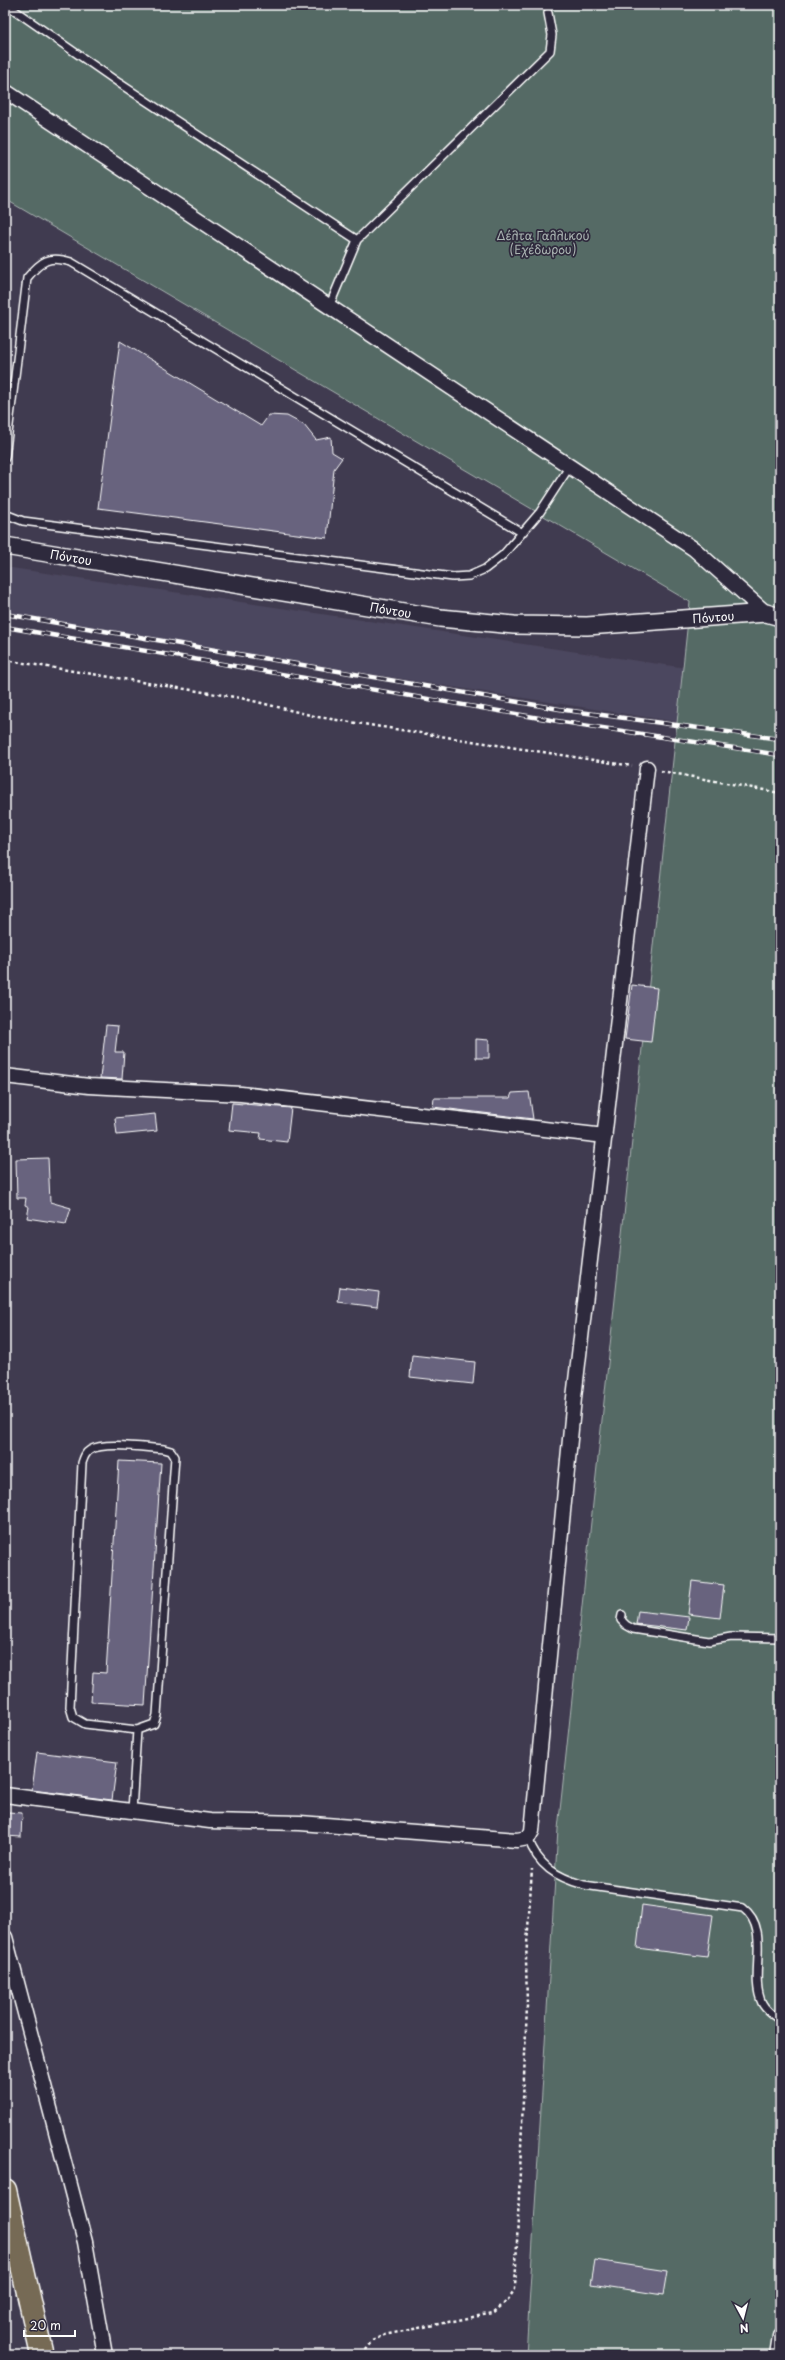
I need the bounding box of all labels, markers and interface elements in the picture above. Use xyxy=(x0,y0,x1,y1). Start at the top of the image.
park label: Δέλτα Γαλλικού (Εχέδωρου) xyxy=(496,226,590,258)
street label: Πόντου xyxy=(49,545,93,569)
street label: Πόντου xyxy=(369,598,413,622)
street label: Πόντου xyxy=(692,606,735,627)
north arrow xyxy=(723,2298,763,2338)
scale bar xyxy=(24,2312,75,2338)
text: 20 m xyxy=(30,2316,61,2334)
text: N xyxy=(739,2319,750,2337)

